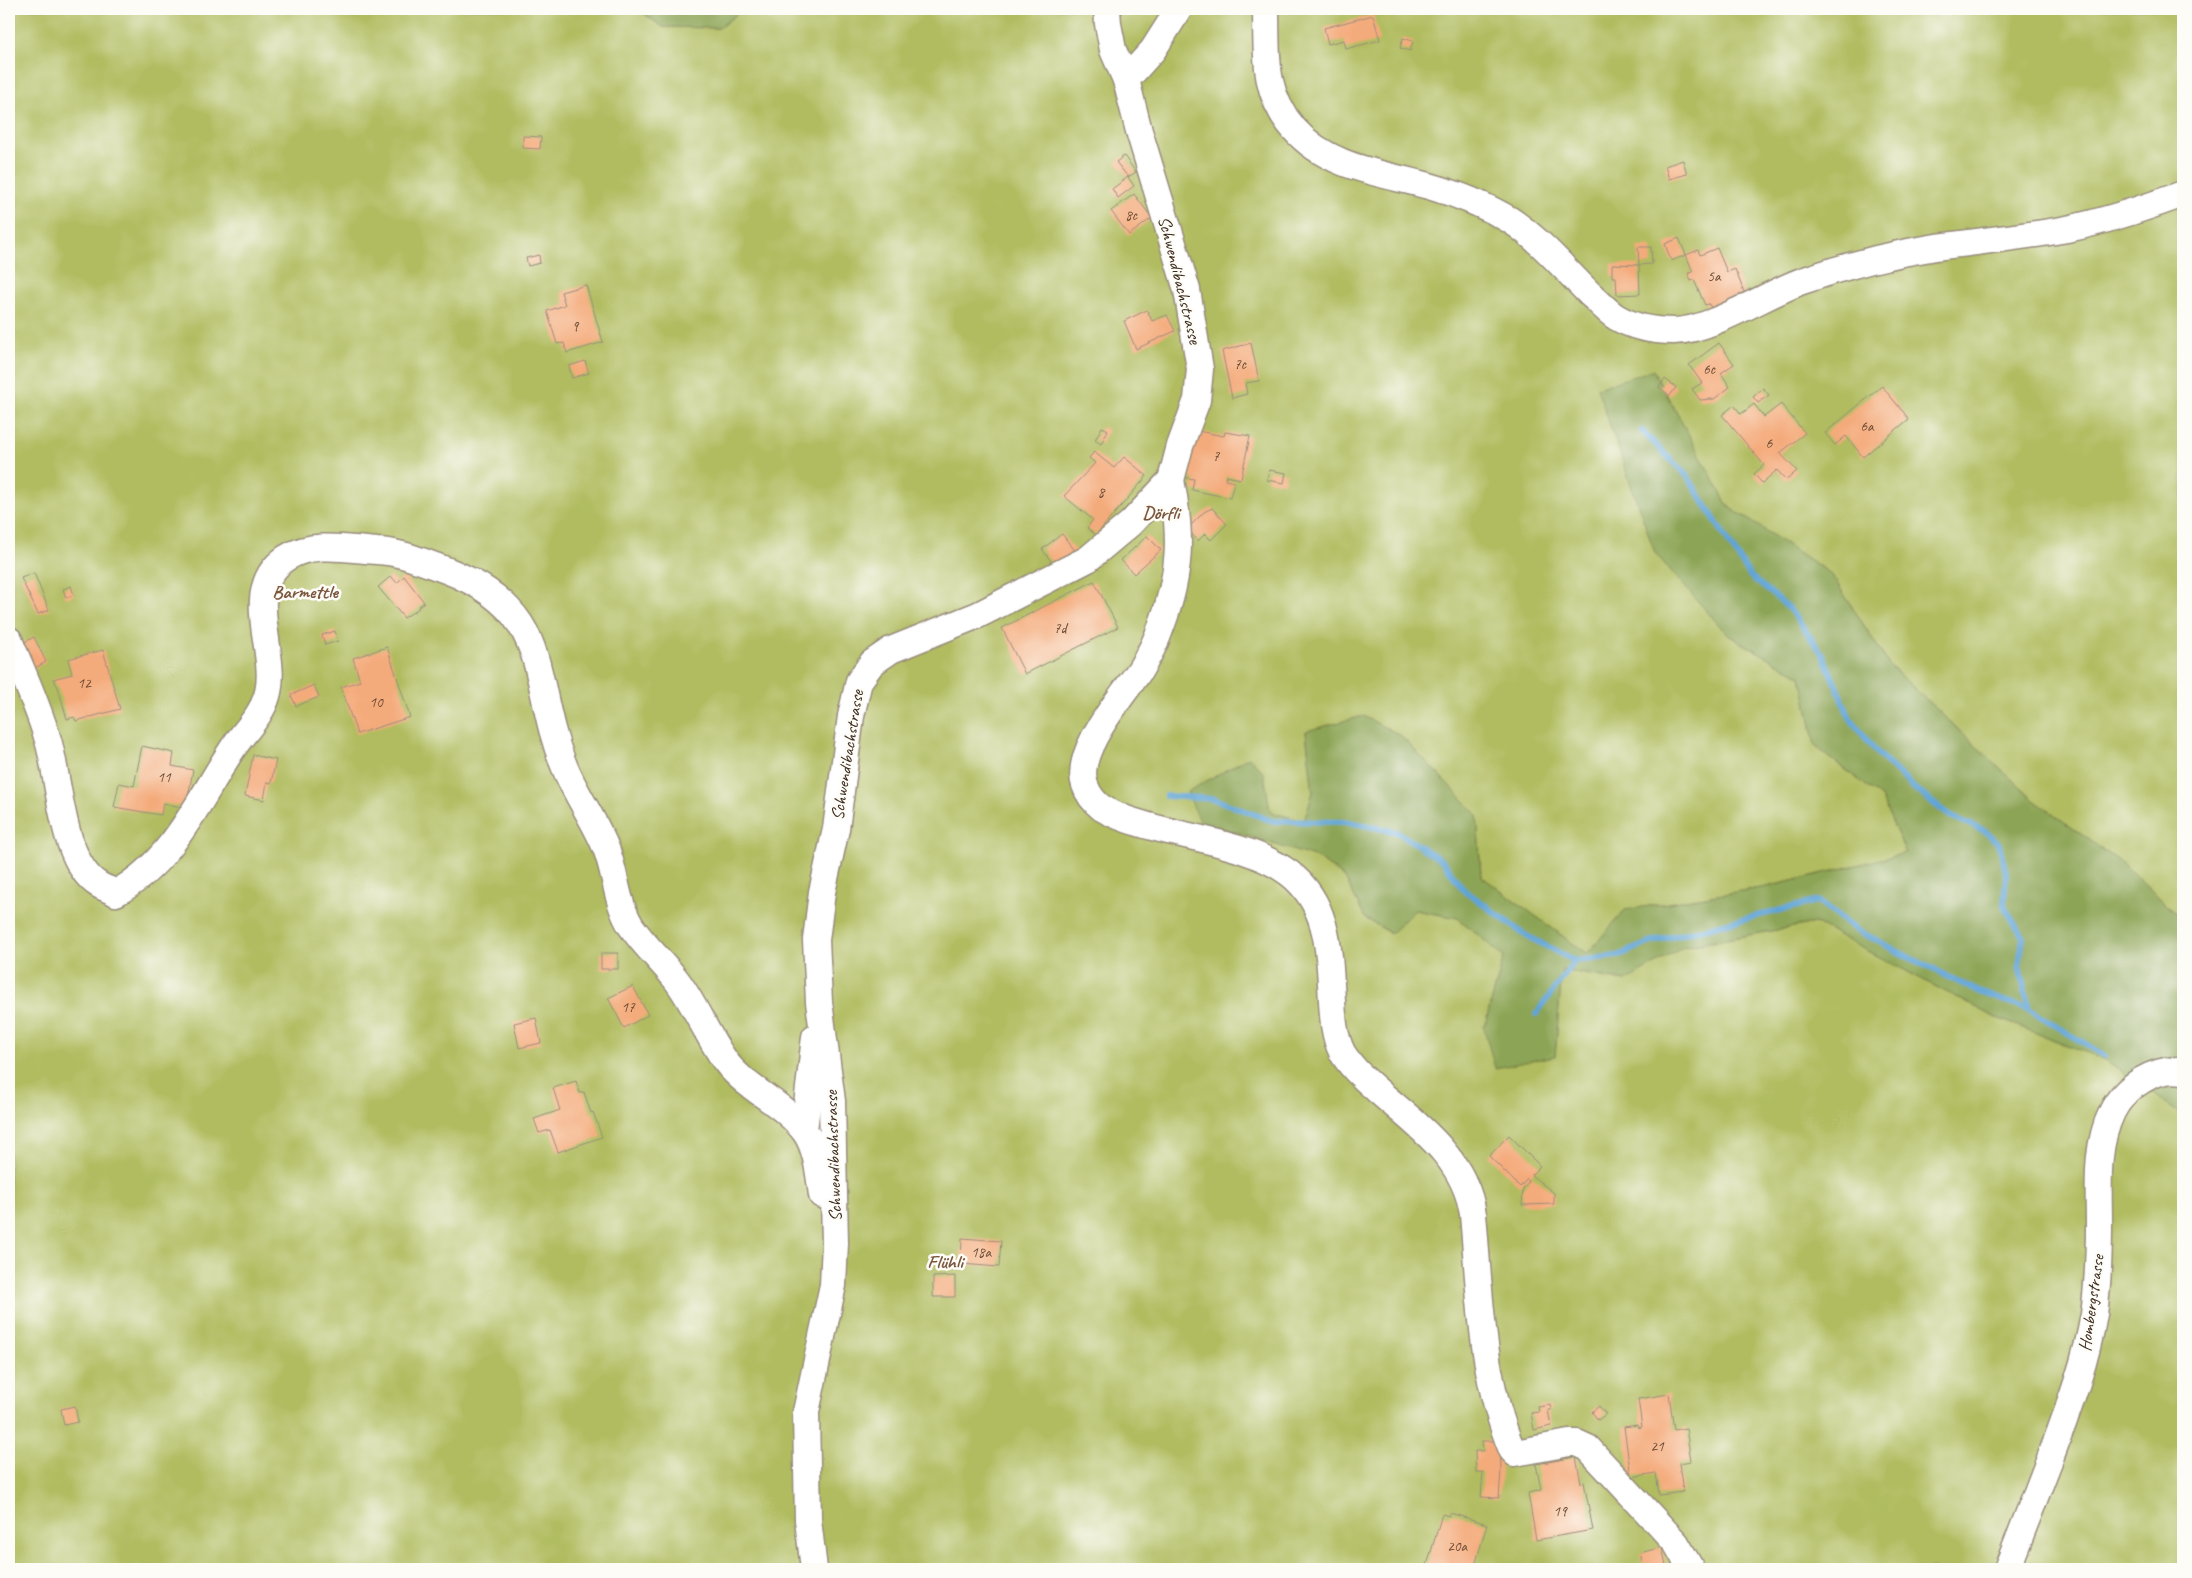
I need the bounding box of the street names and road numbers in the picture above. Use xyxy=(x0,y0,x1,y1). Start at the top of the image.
street label: Schwendibachstrasse xyxy=(1153,214,1207,347)
street label: Schwendibachstrasse xyxy=(826,687,868,821)
street label: Schwendibachstrasse xyxy=(820,1089,846,1222)
street label: Hombergstrasse xyxy=(2073,1252,2109,1353)

